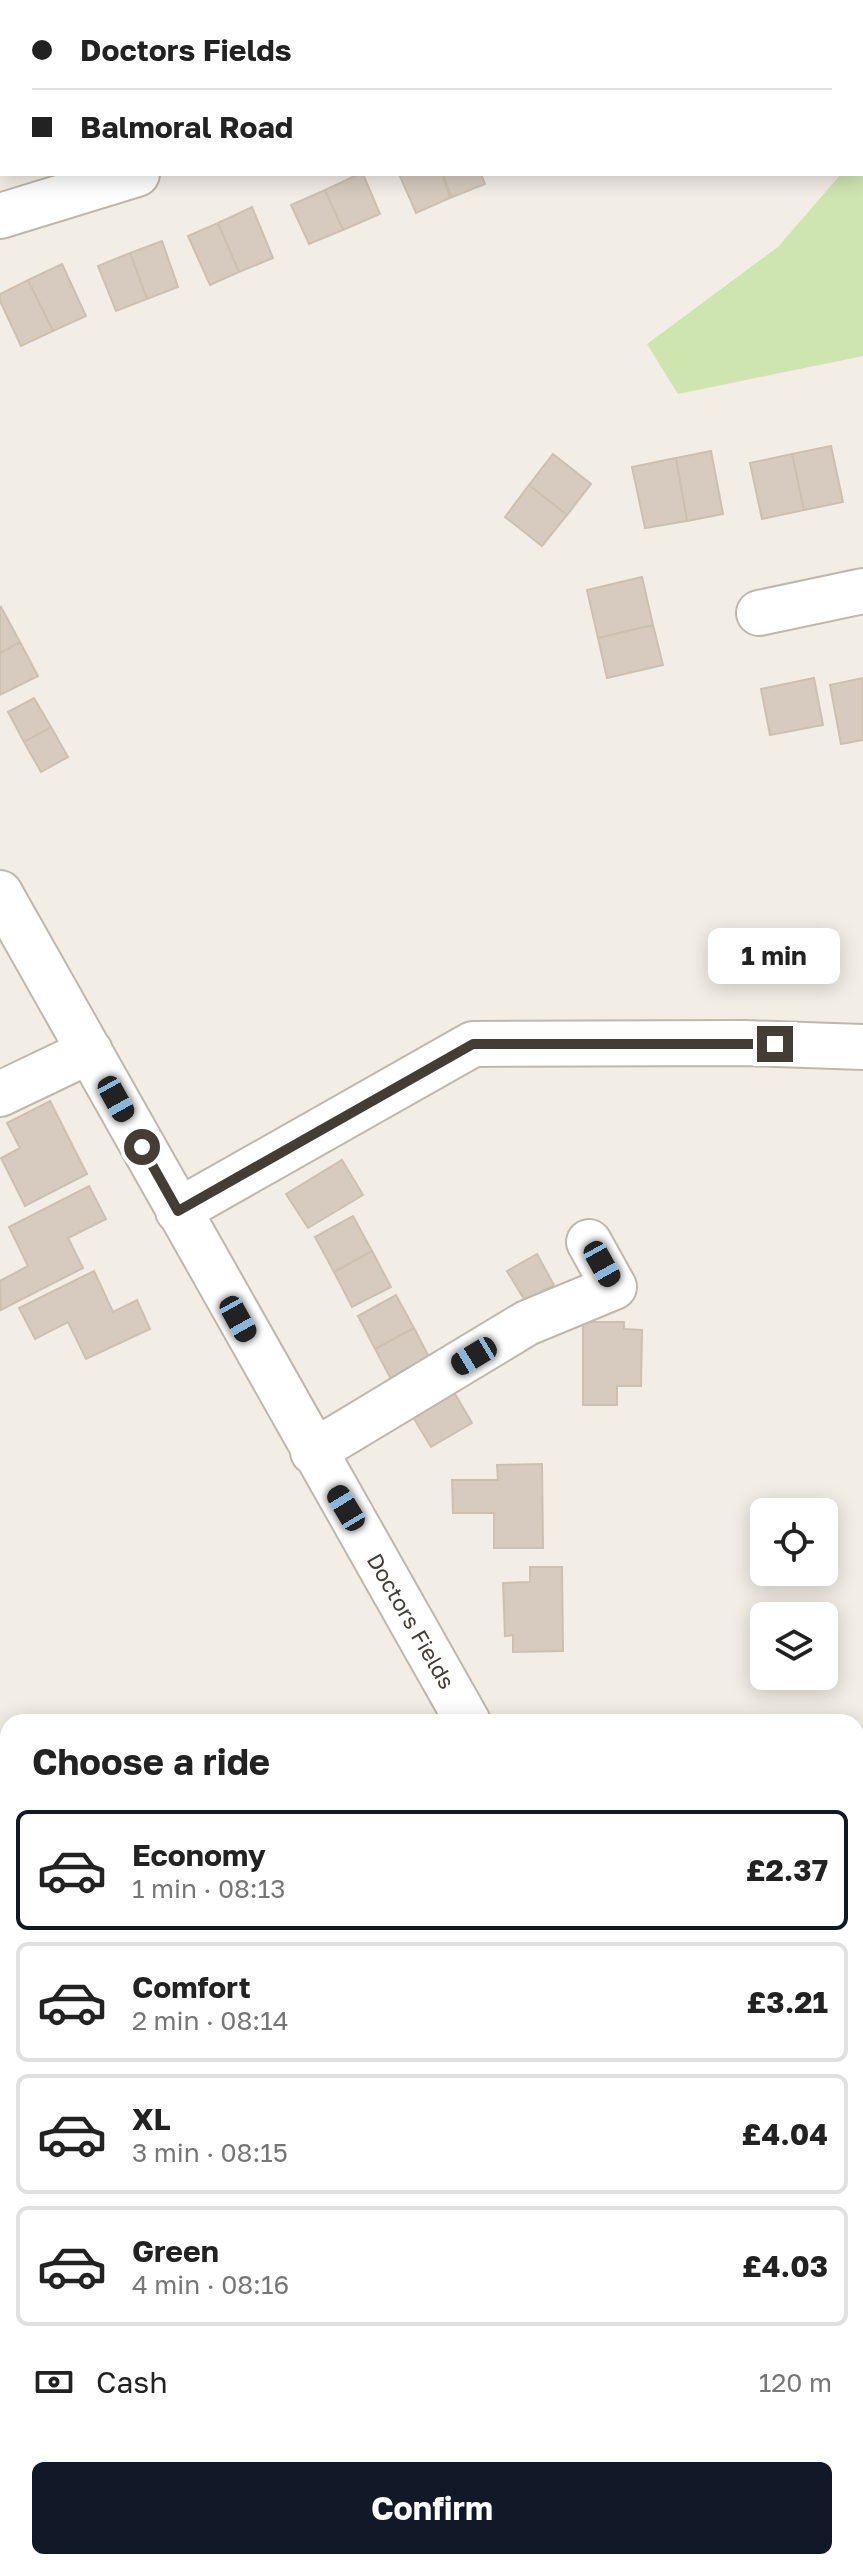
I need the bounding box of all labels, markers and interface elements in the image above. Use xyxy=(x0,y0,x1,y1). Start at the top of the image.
text: Doctors Fields xyxy=(80,32,292,68)
text: Balmoral Road xyxy=(80,109,293,145)
callout: 1 min xyxy=(709,928,841,984)
text: 1 min xyxy=(741,940,807,971)
route end xyxy=(757,1026,793,1062)
car xyxy=(94,1072,138,1126)
route start xyxy=(124,1129,160,1165)
car xyxy=(580,1237,624,1291)
car xyxy=(216,1292,260,1346)
car xyxy=(447,1333,501,1379)
car xyxy=(323,1481,369,1535)
map controls xyxy=(750,1498,838,1690)
button: locate xyxy=(750,1498,838,1586)
street label: Doctors Fields xyxy=(362,1548,461,1693)
button: layers xyxy=(750,1602,838,1690)
text: Choose a ride xyxy=(32,1740,270,1783)
icon: car xyxy=(36,1834,108,1906)
text: Economy xyxy=(132,1837,266,1873)
text: £2.37 xyxy=(746,1852,828,1888)
text: 1 min · 08:13 xyxy=(132,1873,285,1904)
icon: car xyxy=(36,1966,108,2038)
text: Comfort xyxy=(132,1969,251,2005)
text: £3.21 xyxy=(747,1984,828,2020)
text: 2 min · 08:14 xyxy=(132,2005,289,2036)
icon: car xyxy=(36,2098,108,2170)
text: XL xyxy=(132,2101,171,2137)
text: £4.04 xyxy=(742,2116,828,2152)
text: 3 min · 08:15 xyxy=(132,2137,288,2168)
icon: car xyxy=(36,2230,108,2302)
text: Green xyxy=(132,2233,219,2269)
text: £4.03 xyxy=(742,2248,828,2284)
text: 4 min · 08:16 xyxy=(132,2269,289,2300)
icon: cash xyxy=(32,2360,76,2404)
text: Cash xyxy=(96,2364,168,2400)
text: 120 m xyxy=(759,2367,832,2398)
button: Confirm xyxy=(32,2462,832,2554)

